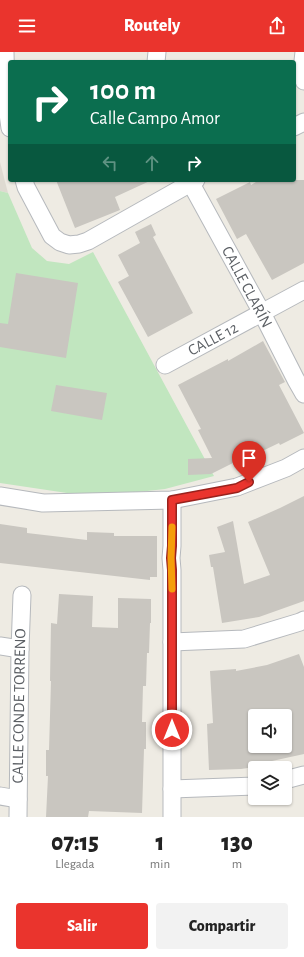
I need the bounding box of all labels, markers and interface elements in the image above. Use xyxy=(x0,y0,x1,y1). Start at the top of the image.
icon: menu xyxy=(16,15,38,37)
icon: share xyxy=(266,15,288,37)
text: Routely xyxy=(124,17,180,35)
icon: right xyxy=(24,76,76,128)
text: 100 m xyxy=(90,77,156,105)
text: Calle Campo Amor xyxy=(90,110,220,128)
icon: left xyxy=(99,152,121,174)
icon: ahead xyxy=(141,152,163,174)
icon: right xyxy=(183,152,205,174)
street label: CALLE CLARÍN xyxy=(219,243,277,330)
street label: CALLE 12 xyxy=(185,319,241,359)
pin xyxy=(232,441,266,482)
icon: arrive xyxy=(238,447,260,469)
street label: CALLE CONDE TORRENO xyxy=(10,628,28,784)
position arrow xyxy=(151,709,193,751)
map controls xyxy=(248,709,292,805)
button: sound xyxy=(248,709,292,753)
button: layers xyxy=(248,761,292,805)
text: 07:15 xyxy=(51,831,99,855)
text: 1 xyxy=(156,831,164,855)
text: 130 xyxy=(221,831,253,855)
text: Llegada xyxy=(55,858,95,871)
text: min xyxy=(150,858,170,871)
text: m xyxy=(232,858,242,871)
button: Salir xyxy=(16,903,148,949)
button: Compartir xyxy=(156,903,288,949)

